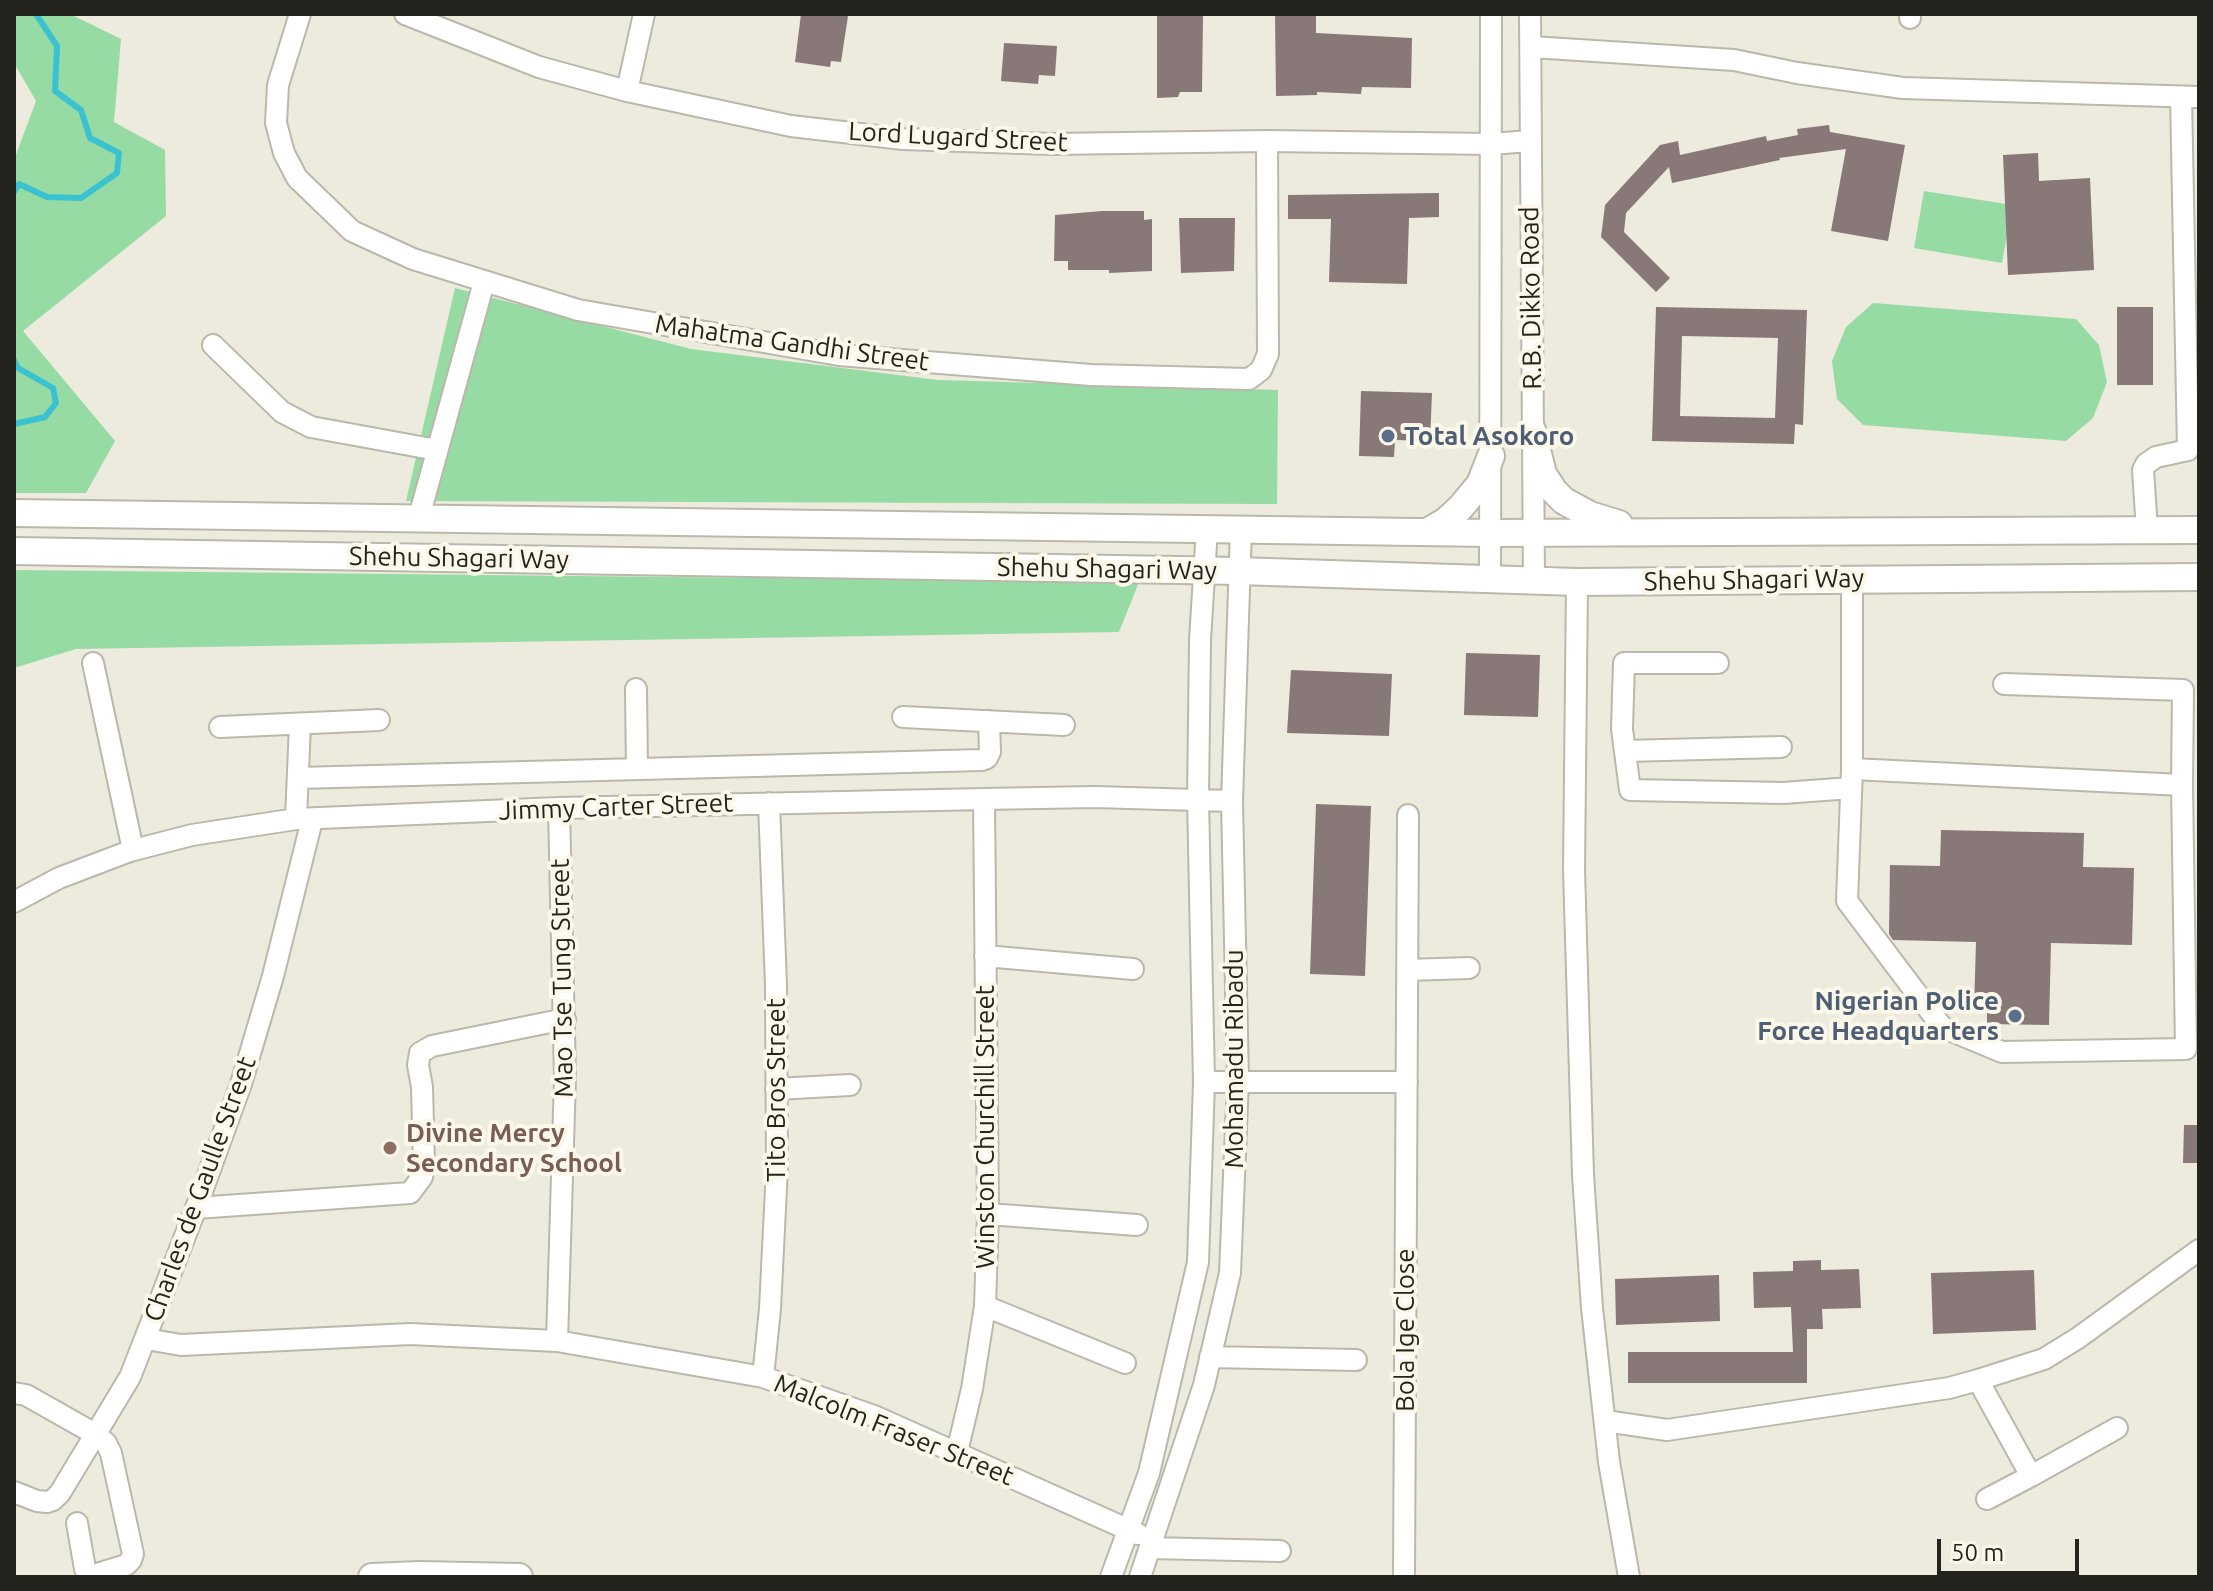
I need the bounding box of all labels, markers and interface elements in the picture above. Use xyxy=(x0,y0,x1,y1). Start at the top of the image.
street label: Lord Lugard Street xyxy=(848,116,1068,158)
street label: R.B. Dikko Road xyxy=(1514,206,1548,390)
street label: Mahatma Gandhi Street xyxy=(653,308,931,378)
place label: Total Asokoro xyxy=(1404,420,1574,452)
marker: Total Asokoro xyxy=(1379,427,1397,445)
street label: Shehu Shagari Way xyxy=(349,540,569,576)
street label: Shehu Shagari Way xyxy=(997,551,1217,587)
street label: Shehu Shagari Way xyxy=(1644,562,1864,598)
street label: Jimmy Carter Street xyxy=(498,787,734,827)
street label: Mao Tse Tung Street xyxy=(544,858,580,1098)
street label: Mohamadu Ribadu xyxy=(1218,950,1250,1168)
street label: Winston Churchill Street xyxy=(969,985,1001,1269)
place label: Nigerian Police Force Headquarters xyxy=(1757,985,1999,1046)
street label: Tito Bros Street xyxy=(760,998,792,1182)
marker: Nigerian Police Force Headquarters xyxy=(2006,1007,2024,1025)
street label: Charles de Gaulle Street xyxy=(137,1052,263,1326)
place label: Divine Mercy Secondary School xyxy=(406,1117,622,1178)
marker: Divine Mercy Secondary School xyxy=(381,1139,399,1157)
street label: Bola Ige Close xyxy=(1389,1248,1421,1412)
street label: Malcolm Fraser Street xyxy=(770,1368,1018,1492)
scale bar xyxy=(1941,1523,2083,1573)
text: 50 m xyxy=(1951,1539,2004,1566)

